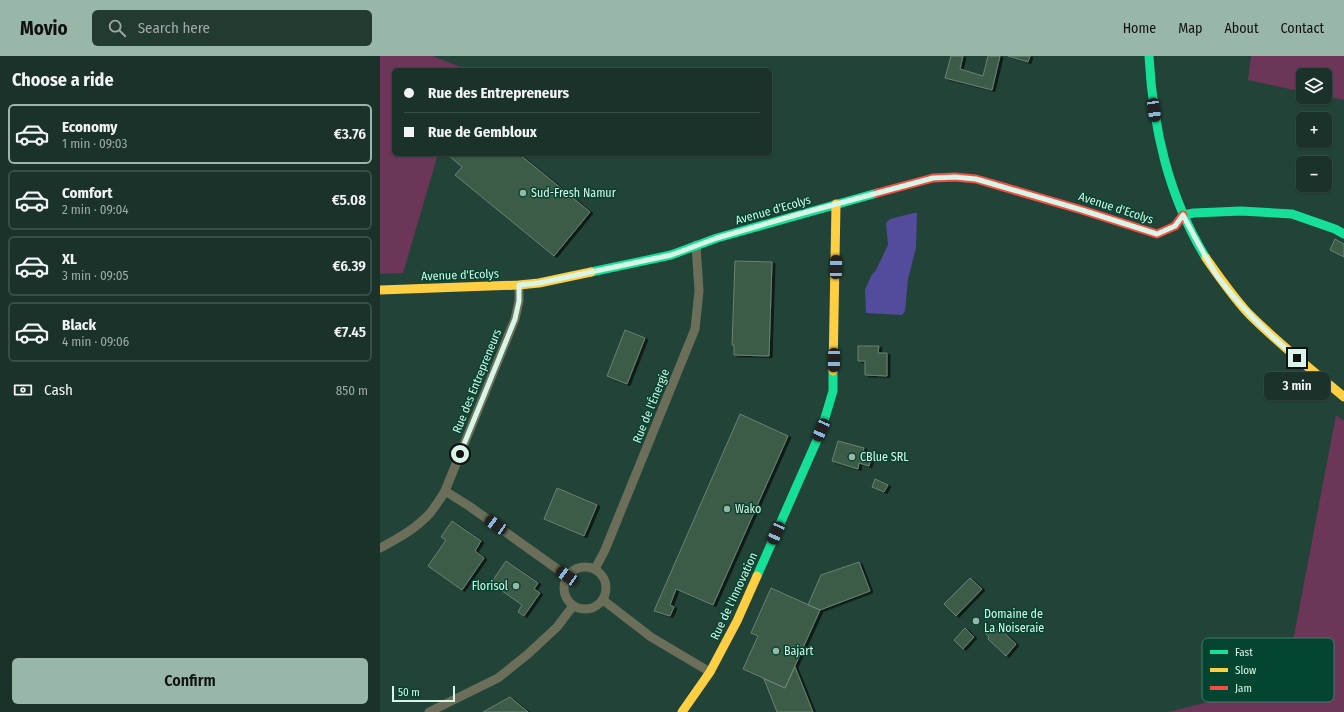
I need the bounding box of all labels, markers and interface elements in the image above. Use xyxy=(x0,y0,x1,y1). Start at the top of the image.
search box xyxy=(92,10,372,46)
text: Movio xyxy=(20,17,68,40)
icon: search xyxy=(106,17,128,39)
text: Search here xyxy=(138,19,210,37)
text: Home xyxy=(1123,20,1156,37)
text: Map xyxy=(1178,20,1202,37)
text: About xyxy=(1224,20,1259,37)
text: Contact xyxy=(1281,20,1324,37)
map controls xyxy=(1296,68,1332,192)
button: layers xyxy=(1296,68,1332,104)
text: Choose a ride xyxy=(12,69,114,91)
text: Rue des Entrepreneurs xyxy=(428,84,569,102)
car xyxy=(1146,97,1162,123)
button: + xyxy=(1296,112,1332,148)
icon: car xyxy=(14,116,50,152)
text: Economy xyxy=(62,118,117,136)
text: Rue de Gembloux xyxy=(428,123,537,141)
text: €3.76 xyxy=(334,125,366,143)
text: 1 min · 09:03 xyxy=(62,136,127,151)
button: − xyxy=(1296,156,1332,192)
icon: car xyxy=(14,182,50,218)
text: Comfort xyxy=(62,184,113,202)
place label: Sud-Fresh Namur xyxy=(531,186,617,200)
marker: Sud-Fresh Namur xyxy=(518,188,528,198)
street label: Avenue d'Ecolys xyxy=(1077,189,1155,227)
text: €5.08 xyxy=(332,191,366,209)
street label: Avenue d'Ecolys xyxy=(734,193,812,227)
text: 2 min · 09:04 xyxy=(62,202,129,217)
icon: car xyxy=(14,248,50,284)
text: XL xyxy=(62,250,77,268)
car xyxy=(830,255,842,279)
text: €6.39 xyxy=(332,257,366,275)
street label: Avenue d'Ecolys xyxy=(421,267,499,283)
text: 3 min · 09:05 xyxy=(62,268,128,283)
icon: car xyxy=(14,314,50,350)
text: Black xyxy=(62,316,96,334)
text: €7.45 xyxy=(334,323,366,341)
street label: Rue des Entrepreneurs xyxy=(450,327,504,435)
text: 4 min · 09:06 xyxy=(62,334,129,349)
car xyxy=(828,348,840,372)
route end xyxy=(1288,349,1306,367)
street label: Rue de l'Énergie xyxy=(629,367,672,445)
callout: 3 min xyxy=(1264,372,1330,400)
text: 3 min xyxy=(1283,378,1312,393)
icon: cash xyxy=(12,379,34,401)
text: Cash xyxy=(44,381,73,399)
text: 850 m xyxy=(336,383,368,398)
car xyxy=(811,417,831,443)
route start xyxy=(451,445,469,463)
place label: CBlue SRL xyxy=(860,450,909,464)
marker: CBlue SRL xyxy=(847,452,857,462)
place label: Wako xyxy=(735,502,761,516)
marker: Wako xyxy=(722,504,732,514)
car xyxy=(483,513,509,537)
car xyxy=(766,520,786,546)
street label: Rue de l'Innovation xyxy=(708,550,760,642)
car xyxy=(554,564,580,588)
place label: Florisol xyxy=(472,579,508,593)
marker: Florisol xyxy=(511,581,521,591)
place label: Domaine de La Noiseraie xyxy=(984,607,1044,635)
marker: Domaine de La Noiseraie xyxy=(971,616,981,626)
legend xyxy=(1202,638,1334,702)
place label: Bajart xyxy=(784,644,813,658)
marker: Bajart xyxy=(771,646,781,656)
text: Fast xyxy=(1235,646,1253,659)
button: Confirm xyxy=(12,658,368,704)
text: Slow xyxy=(1235,664,1256,677)
text: Jam xyxy=(1235,682,1252,695)
scale bar xyxy=(392,684,455,703)
text: 50 m xyxy=(398,686,420,699)

